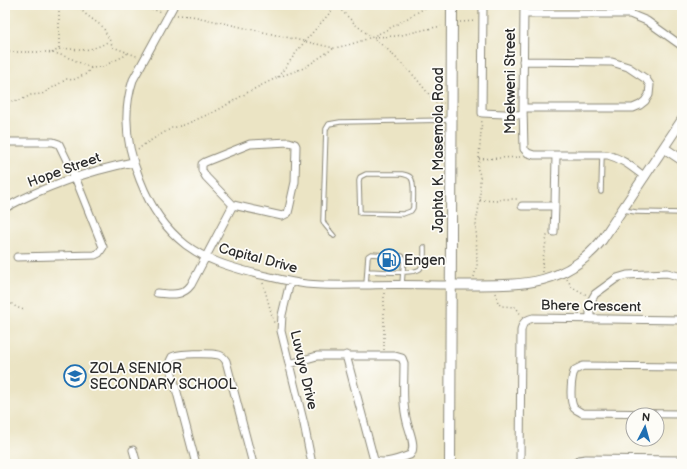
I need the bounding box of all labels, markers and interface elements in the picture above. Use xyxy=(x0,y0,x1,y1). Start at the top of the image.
street label: Mbekweni Street xyxy=(502,27,519,134)
street label: Japhta K. Masemola Road xyxy=(430,67,447,233)
street label: Hope Street xyxy=(25,149,104,191)
street label: Capital Drive xyxy=(217,239,299,277)
fuel station icon: Engen xyxy=(376,247,402,273)
place label: Engen xyxy=(404,252,446,269)
street label: Bhere Crescent xyxy=(541,297,642,315)
street label: Luvuyo Drive xyxy=(287,329,321,411)
place label: ZOLA SENIOR SECONDARY SCHOOL xyxy=(89,360,237,393)
school or university icon: ZOLA SENIOR SECONDARY SCHOOL xyxy=(62,363,88,389)
north arrow xyxy=(625,407,665,447)
text: N xyxy=(641,411,651,424)

